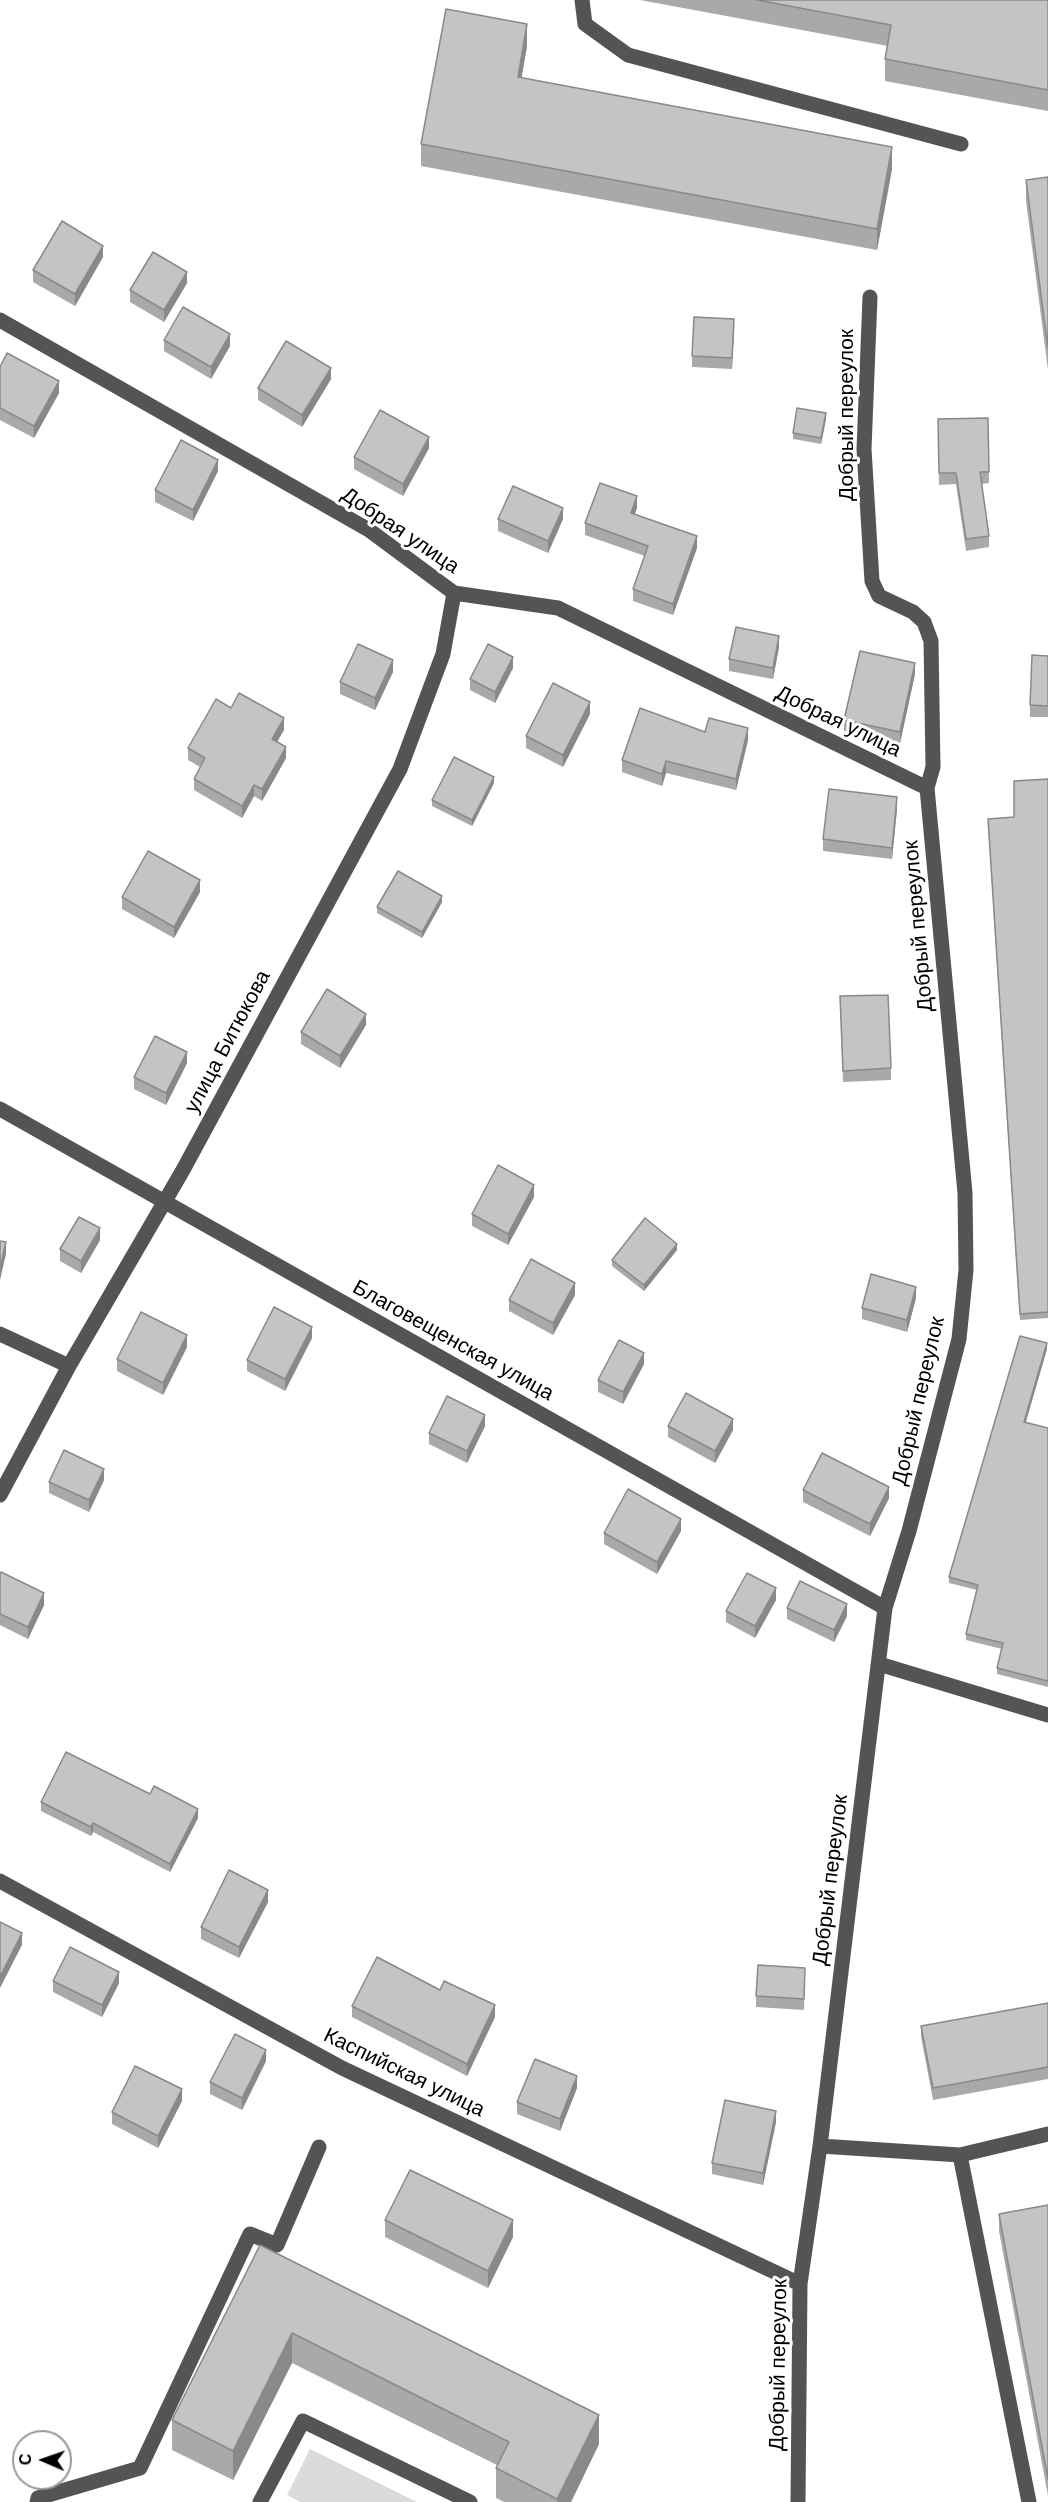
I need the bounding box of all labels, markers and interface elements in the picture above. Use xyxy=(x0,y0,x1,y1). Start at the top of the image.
street label: Добрый переулок xyxy=(834,329,860,501)
street label: Добрая улица xyxy=(336,482,464,580)
street label: Добрая улица xyxy=(771,681,905,763)
street label: Добрый переулок xyxy=(899,839,939,1013)
street label: улица Битюкова xyxy=(180,966,276,1118)
street label: Благовещенская улица xyxy=(348,1275,558,1407)
street label: Добрый переулок xyxy=(887,1314,951,1488)
street label: Добрый переулок xyxy=(808,1793,854,1967)
street label: Каспийская улица xyxy=(319,2023,489,2123)
street label: Добрый переулок xyxy=(765,2279,793,2451)
north arrow xyxy=(12,2430,72,2490)
text: С xyxy=(17,2453,34,2465)

